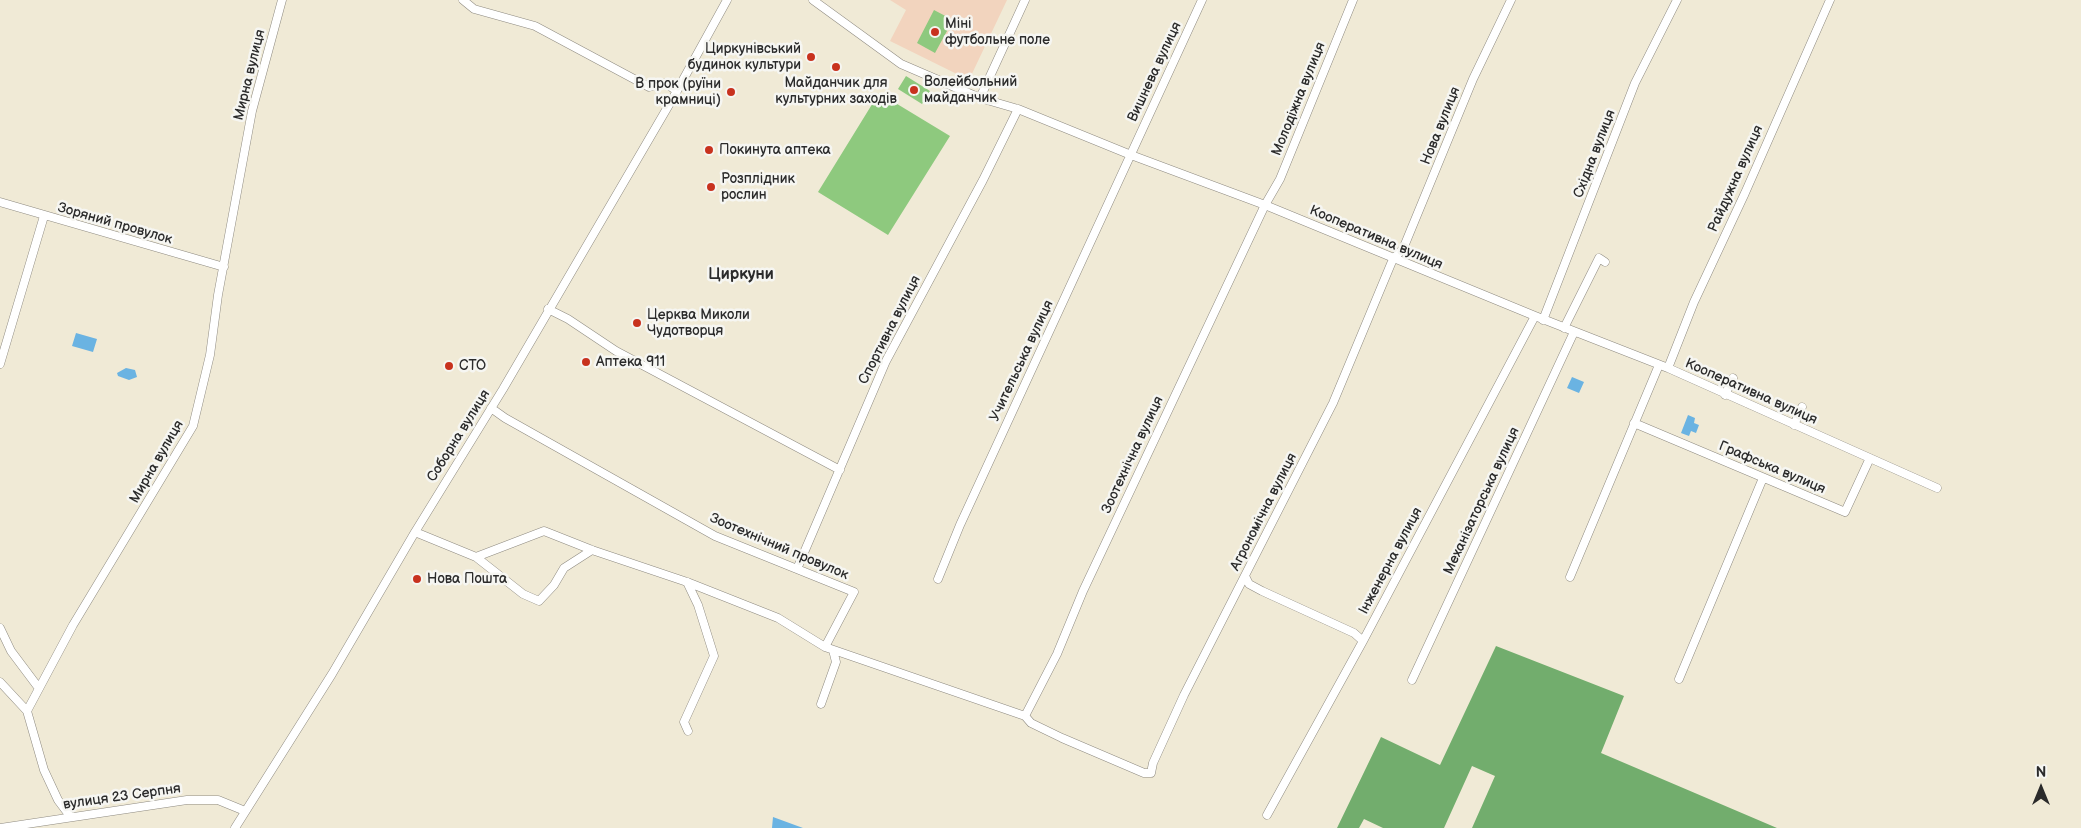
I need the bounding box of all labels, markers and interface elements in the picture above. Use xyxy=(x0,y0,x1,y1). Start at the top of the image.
place label: Міні футбольне поле xyxy=(945,16,1050,48)
street label: Вишнева вулиця xyxy=(1125,19,1185,125)
marker: Міні футбольне поле xyxy=(929,26,941,38)
street label: Мирна вулиця xyxy=(231,28,269,122)
street label: Молодіжна вулиця xyxy=(1269,40,1329,158)
place label: Циркунівський будинок культури xyxy=(688,41,801,74)
marker: Циркунівський будинок культури xyxy=(805,51,817,63)
marker: Майданчик для культурних заходів xyxy=(830,61,842,73)
place label: Волейбольний майданчик xyxy=(924,74,1017,106)
place label: Майданчик для культурних заходів xyxy=(775,75,897,108)
place label: В прок (руїни крамниці) xyxy=(635,76,721,108)
marker: Волейбольний майданчик xyxy=(908,84,920,96)
street label: Нова вулиця xyxy=(1418,85,1464,167)
marker: В прок (руїни крамниці) xyxy=(725,86,737,98)
street label: Східна вулиця xyxy=(1570,107,1620,201)
street label: Райдужна вулиця xyxy=(1705,123,1767,235)
place label: Покинута аптека xyxy=(719,142,831,158)
marker: Покинута аптека xyxy=(703,144,715,156)
place label: Розплідник рослин xyxy=(721,171,795,203)
marker: Розплідник рослин xyxy=(705,181,717,193)
street label: Зоряний провулок xyxy=(56,200,174,248)
street label: Кооперативна вулиця xyxy=(1307,202,1445,274)
district label: Циркуни xyxy=(708,265,774,285)
street label: Спортивна вулиця xyxy=(855,273,925,387)
street label: Учительська вулиця xyxy=(986,298,1058,424)
place label: Церква Миколи Чудотворця xyxy=(647,307,750,340)
marker: Церква Миколи Чудотворця xyxy=(631,317,643,329)
place label: Аптека 911 xyxy=(596,354,665,370)
street label: Кооперативна вулиця xyxy=(1682,355,1820,429)
marker: Аптека 911 xyxy=(580,356,592,368)
place label: СТО xyxy=(459,358,486,374)
marker: СТО xyxy=(443,360,455,372)
street label: Соборна вулиця xyxy=(424,387,494,485)
street label: Зоотехнічна вулиця xyxy=(1098,394,1168,516)
street label: Мирна вулиця xyxy=(126,418,188,506)
street label: Механізаторська вулиця xyxy=(1440,425,1524,577)
street label: Графська вулиця xyxy=(1716,438,1828,498)
street label: Агрономічна вулиця xyxy=(1227,450,1301,574)
street label: Інженерна вулиця xyxy=(1356,505,1426,617)
street label: Зоотехнічний провулок xyxy=(707,510,851,584)
place label: Нова Пошта xyxy=(427,571,507,587)
marker: Нова Пошта xyxy=(411,573,423,585)
north arrow xyxy=(2016,763,2066,813)
text: N xyxy=(2036,764,2046,781)
street label: вулиця 23 Серпня xyxy=(62,780,182,814)

